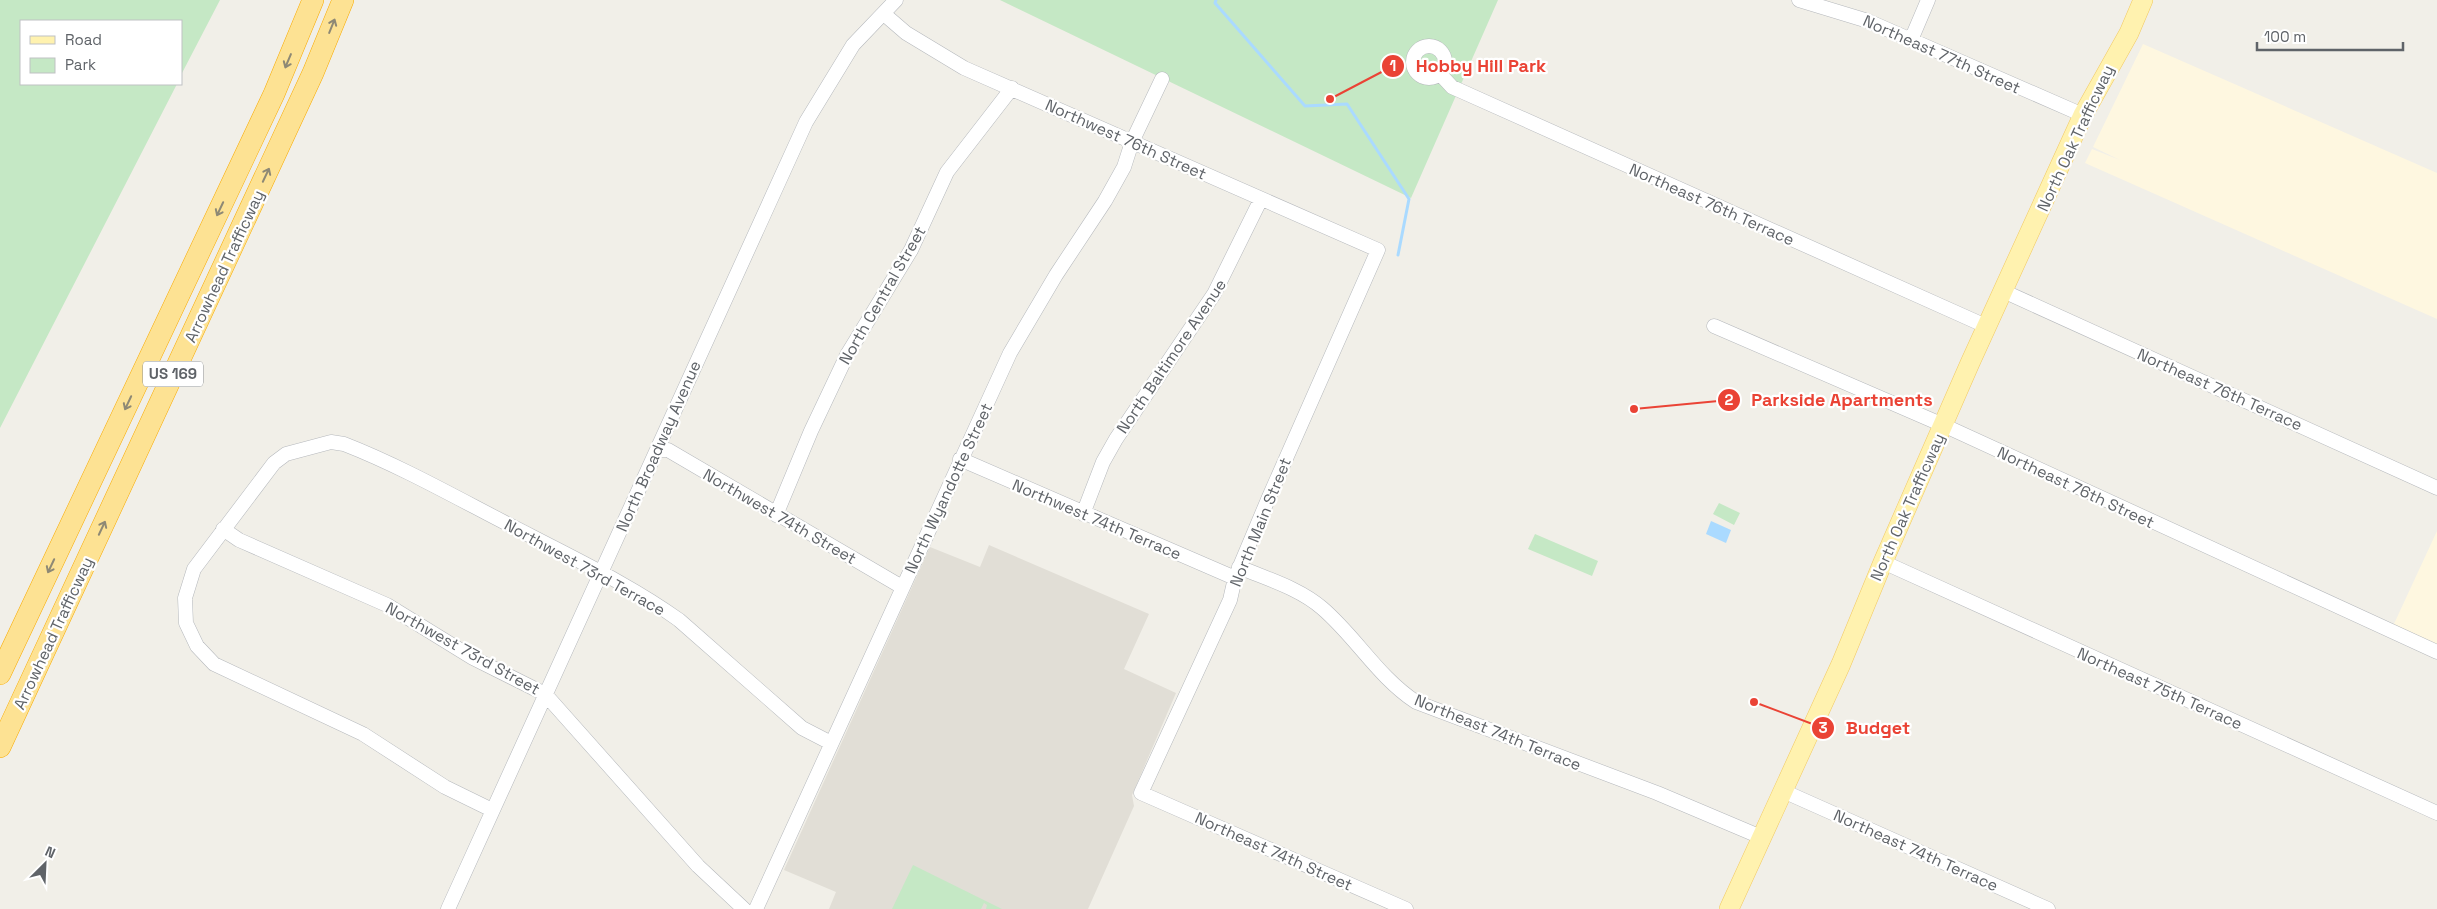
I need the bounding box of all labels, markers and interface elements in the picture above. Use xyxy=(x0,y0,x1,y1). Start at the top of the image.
street label: Northeast 77th Street xyxy=(1860,10,2024,99)
one-way arrow xyxy=(328,19,337,35)
legend xyxy=(20,20,182,85)
scale bar xyxy=(2257,20,2403,52)
text: 100 m xyxy=(2264,27,2306,46)
text: Road xyxy=(65,30,102,49)
callout: Hobby Hill Park xyxy=(1381,49,1556,82)
one-way arrow xyxy=(283,53,292,68)
text: Hobby Hill Park xyxy=(1416,54,1546,77)
text: Park xyxy=(65,55,96,74)
text: 1 xyxy=(1390,56,1396,75)
street label: North Oak Trafficway xyxy=(2032,62,2119,215)
street label: Northwest 76th Street xyxy=(1042,94,1210,185)
street label: Northeast 76th Terrace xyxy=(1626,159,1798,250)
one-way arrow xyxy=(262,168,271,183)
street label: Arrowhead Trafficway xyxy=(180,187,269,346)
one-way arrow xyxy=(215,201,224,216)
street label: North Central Street xyxy=(834,222,931,368)
street label: North Baltimore Avenue xyxy=(1112,275,1231,438)
street label: Northeast 76th Terrace xyxy=(2134,344,2306,435)
street label: North Broadway Avenue xyxy=(611,357,706,535)
road number: US 169 xyxy=(143,362,203,386)
callout: Parkside Apartments xyxy=(1716,383,1943,416)
text: Parkside Apartments xyxy=(1751,388,1933,411)
text: 2 xyxy=(1725,390,1734,409)
one-way arrow xyxy=(123,395,132,410)
street label: North Wyandotte Street xyxy=(900,400,997,577)
street label: North Oak Trafficway xyxy=(1865,430,1949,584)
street label: Northeast 76th Street xyxy=(1994,442,2158,533)
street label: North Main Street xyxy=(1225,454,1296,590)
street label: Northwest 74th Street xyxy=(699,464,860,569)
street label: Northwest 74th Terrace xyxy=(1009,474,1184,565)
street label: Northwest 73rd Terrace xyxy=(501,514,669,620)
one-way arrow xyxy=(97,521,107,536)
street label: Arrowhead Trafficway xyxy=(9,554,98,713)
one-way arrow xyxy=(46,558,55,573)
street label: Northwest 73rd Street xyxy=(382,597,544,700)
street label: Northeast 75th Terrace xyxy=(2074,643,2246,734)
street label: Northeast 74th Terrace xyxy=(1411,689,1584,776)
callout: Budget xyxy=(1810,712,1920,745)
text: Budget xyxy=(1846,716,1910,739)
text: 3 xyxy=(1818,718,1828,737)
street label: Northeast 74th Terrace xyxy=(1830,805,2001,896)
street label: Northeast 74th Street xyxy=(1192,807,1356,896)
north arrow xyxy=(20,839,70,889)
text: N xyxy=(42,842,58,862)

